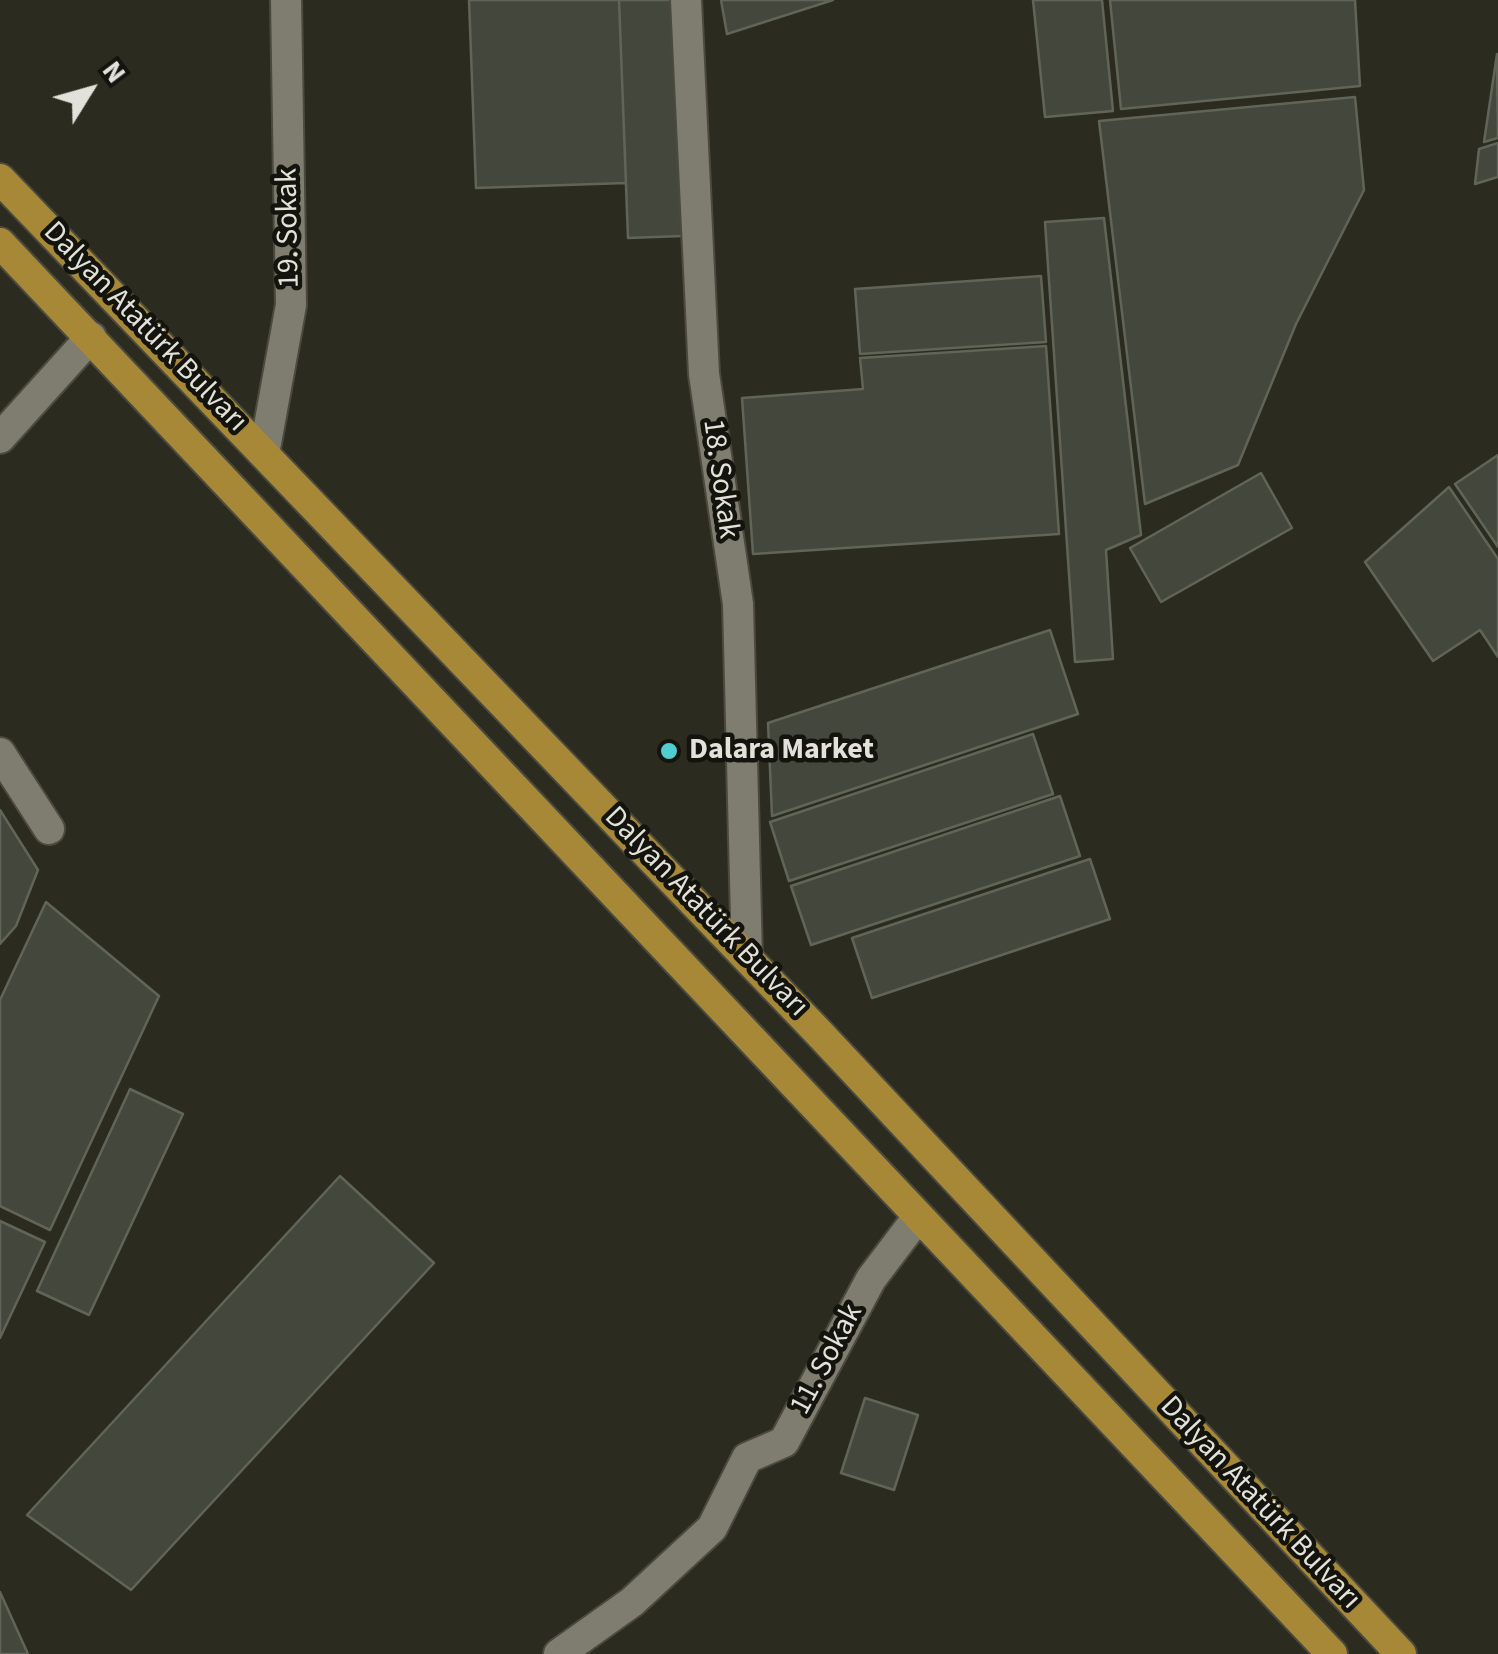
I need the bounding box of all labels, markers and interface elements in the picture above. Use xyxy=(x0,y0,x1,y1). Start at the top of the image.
north arrow xyxy=(40,40,140,140)
text: N xyxy=(92,52,136,91)
street label: 19. Sokak xyxy=(271,168,309,288)
street label: Dalyan Atatürk Bulvarı xyxy=(35,216,253,440)
street label: 18. Sokak xyxy=(693,417,745,541)
place label: Dalara Market xyxy=(689,733,874,769)
marker: Dalara Market xyxy=(658,740,680,762)
street label: Dalyan Atatürk Bulvarı xyxy=(596,801,814,1025)
street label: 11. Sokak xyxy=(784,1299,872,1421)
street label: Dalyan Atatürk Bulvarı xyxy=(1151,1390,1367,1618)

